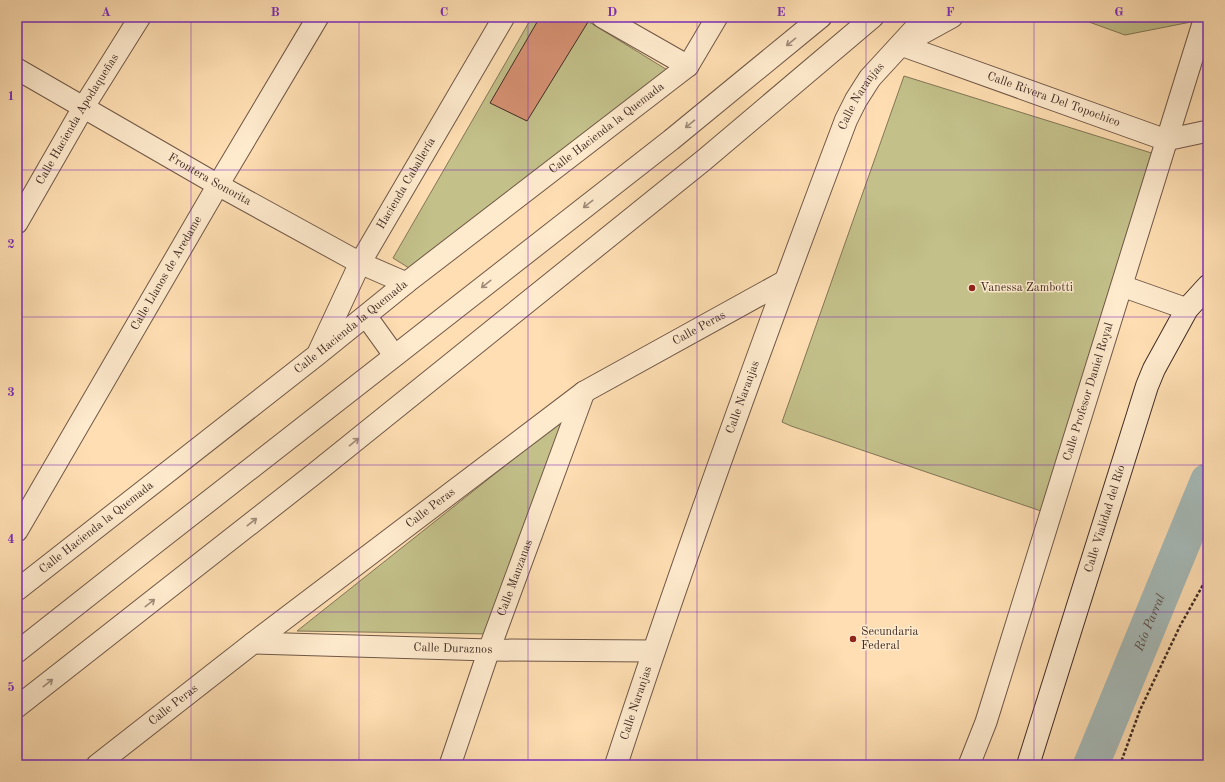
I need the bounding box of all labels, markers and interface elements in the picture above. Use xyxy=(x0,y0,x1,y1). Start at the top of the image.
text: A xyxy=(101,6,111,19)
text: B xyxy=(270,6,280,19)
text: C xyxy=(440,6,448,19)
text: D xyxy=(607,6,617,19)
text: E xyxy=(777,6,786,19)
text: F xyxy=(946,6,955,19)
text: G xyxy=(1114,6,1124,19)
one-way arrow xyxy=(786,37,797,46)
street label: Calle Hacienda Apodaqueñas xyxy=(34,52,121,187)
street label: Calle Naranjas xyxy=(837,61,887,132)
street label: Calle Rivera Del Topochico xyxy=(985,70,1122,129)
street label: Calle Hacienda la Quemada xyxy=(547,81,667,176)
text: 1 xyxy=(7,90,15,103)
one-way arrow xyxy=(685,119,696,128)
street label: Hacienda Caballería xyxy=(375,136,438,231)
street label: Frontera Sonorita xyxy=(166,151,253,208)
one-way arrow xyxy=(583,200,594,208)
street label: Calle Llanos de Aredame xyxy=(129,214,205,332)
text: 2 xyxy=(7,238,15,251)
street label: Calle Hacienda la Quemada xyxy=(292,278,410,376)
one-way arrow xyxy=(480,280,491,288)
place label: Vanessa Zambotti xyxy=(980,282,1073,294)
marker: Vanessa Zambotti xyxy=(967,283,977,293)
street label: Calle Peras xyxy=(671,309,728,348)
street label: Calle Profesor Daniel Royal xyxy=(1061,321,1116,462)
street label: Calle Naranjas xyxy=(724,359,762,436)
text: 3 xyxy=(7,386,15,399)
one-way arrow xyxy=(348,437,359,446)
street label: Calle Vialidad del Río xyxy=(1083,464,1128,574)
street label: Calle Hacienda la Quemada xyxy=(37,479,156,576)
street label: Calle Peras xyxy=(404,486,458,531)
one-way arrow xyxy=(246,518,257,527)
text: 4 xyxy=(7,533,15,546)
street label: Calle Manzanas xyxy=(496,538,535,618)
water label: Río Parral xyxy=(1132,592,1167,654)
one-way arrow xyxy=(144,598,155,607)
place label: Secundaria Federal xyxy=(861,626,918,652)
marker: Secundaria Federal xyxy=(848,634,858,644)
street label: Calle Duraznos xyxy=(413,642,492,656)
street label: Calle Naranjas xyxy=(619,665,654,742)
one-way arrow xyxy=(42,679,53,687)
text: 5 xyxy=(7,681,15,694)
street label: Calle Peras xyxy=(147,682,200,728)

